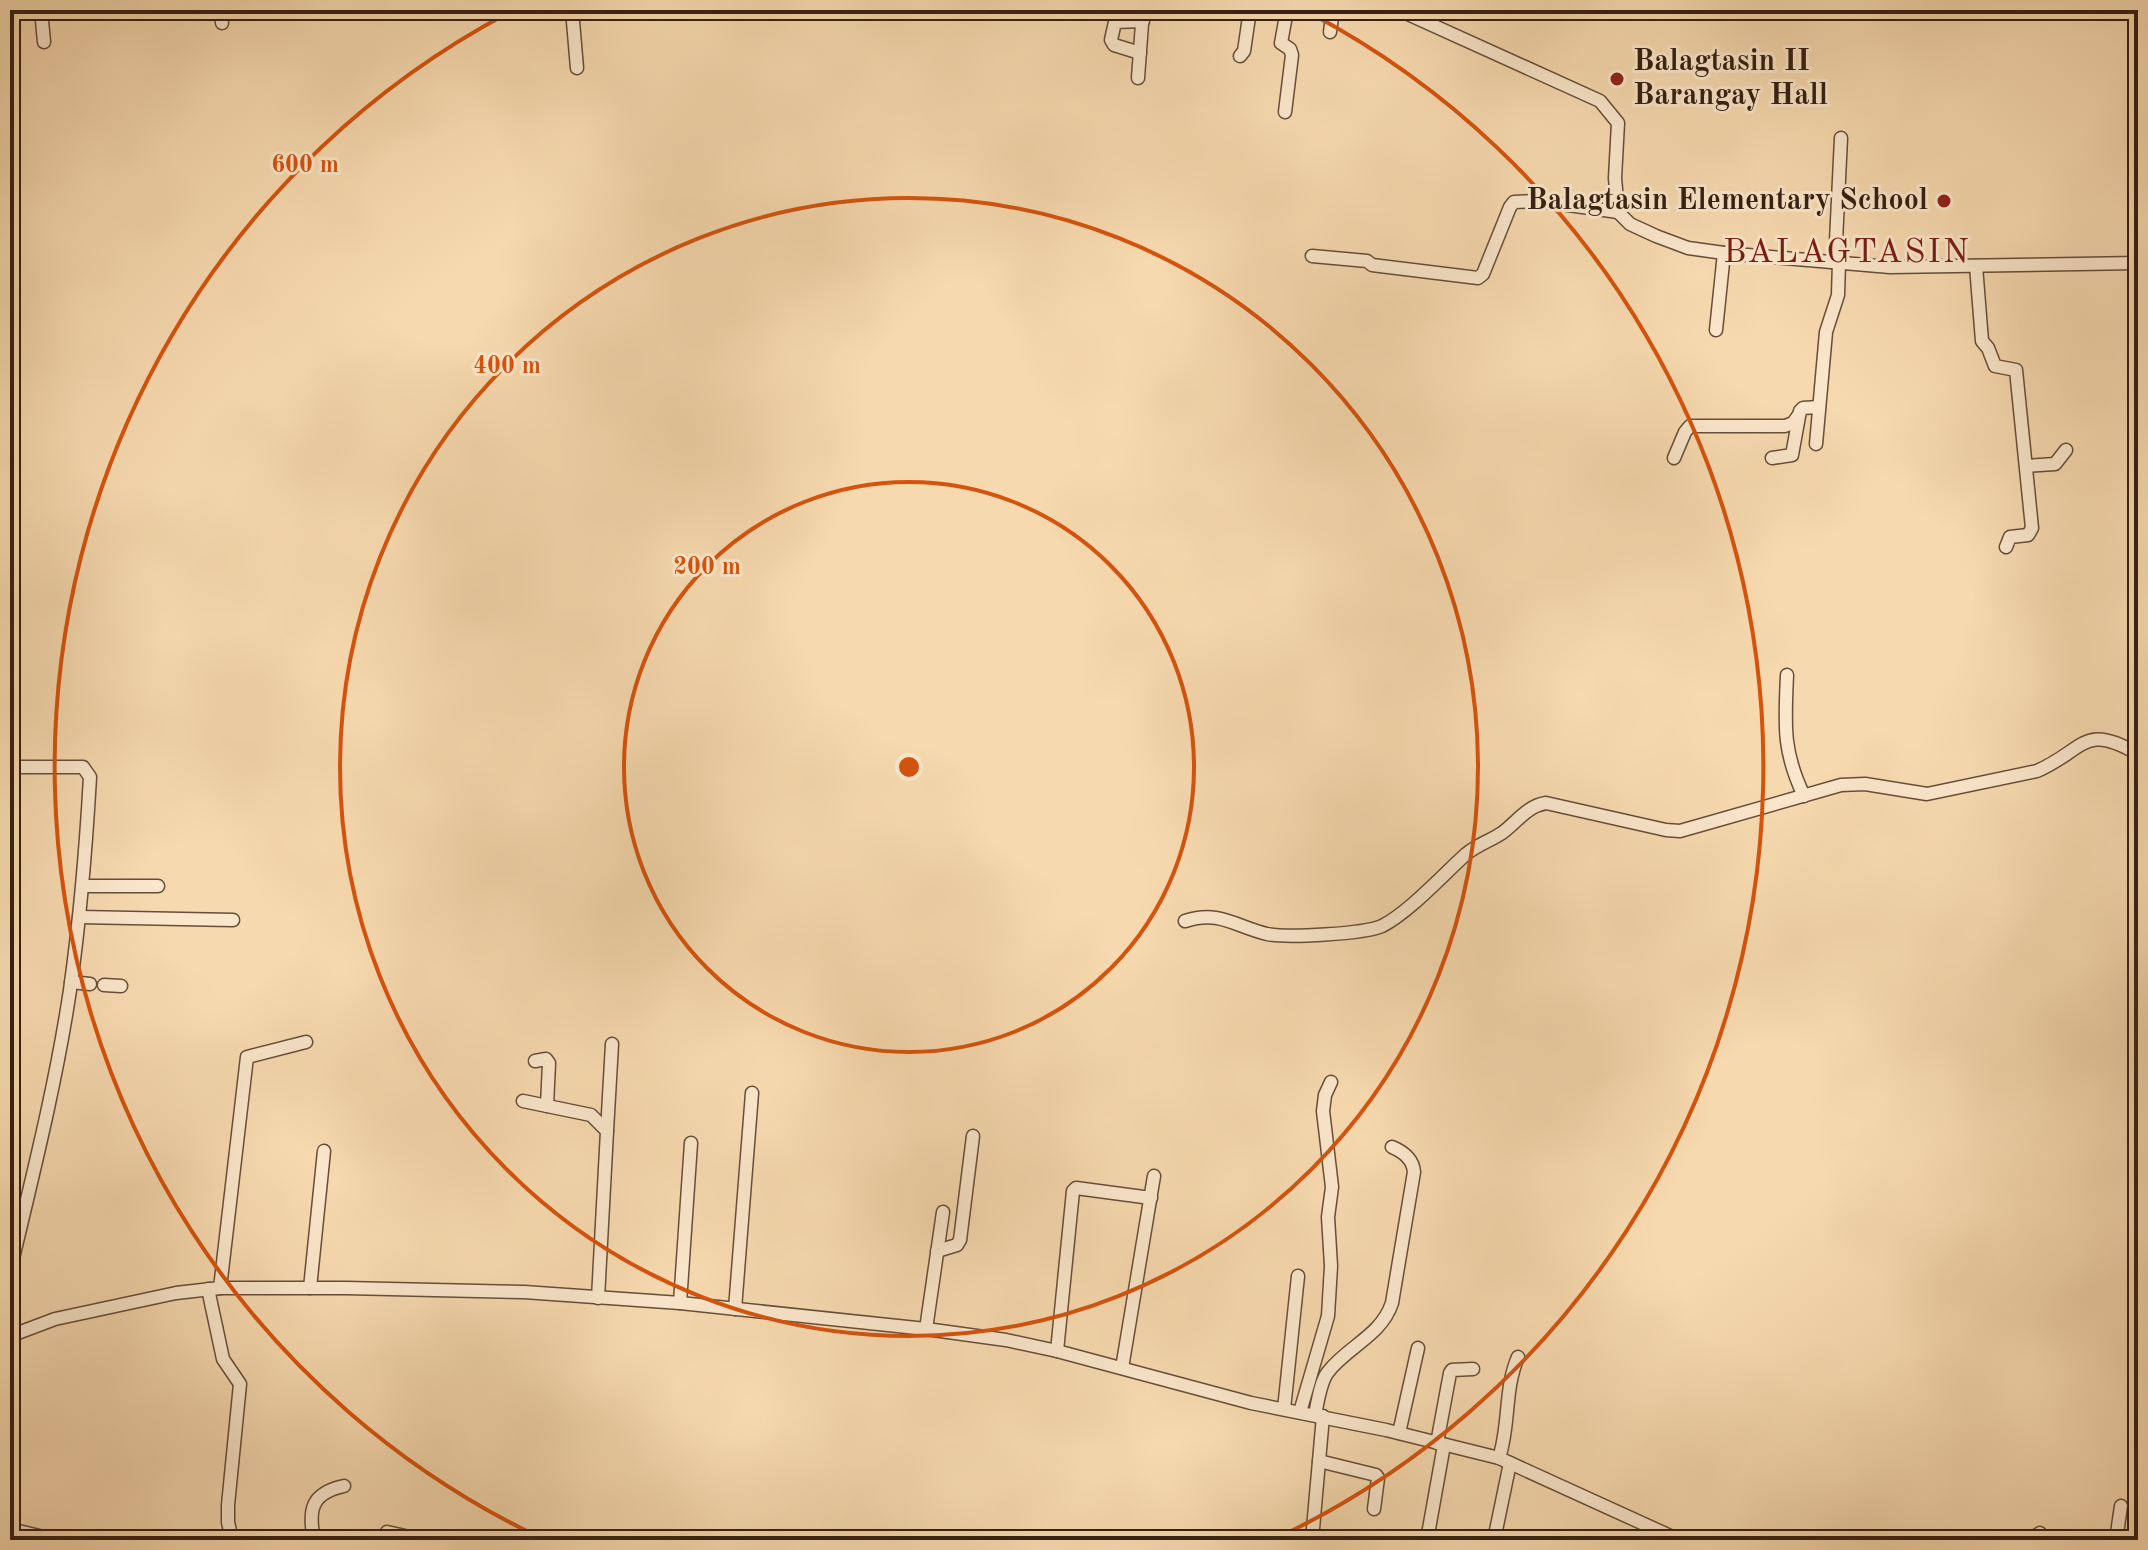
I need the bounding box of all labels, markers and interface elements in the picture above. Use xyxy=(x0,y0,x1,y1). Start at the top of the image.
place label: Balagtasin II Barangay Hall xyxy=(1633,47,1828,111)
marker: Balagtasin II Barangay Hall xyxy=(1608,70,1626,88)
text: 600 m xyxy=(271,154,339,178)
place label: Balagtasin Elementary School xyxy=(1526,186,1928,216)
marker: Balagtasin Elementary School xyxy=(1935,192,1953,210)
district label: BALAGTASIN xyxy=(1723,236,1971,270)
text: 400 m xyxy=(473,355,541,379)
text: 200 m xyxy=(673,556,741,580)
centre of rings xyxy=(895,753,923,781)

